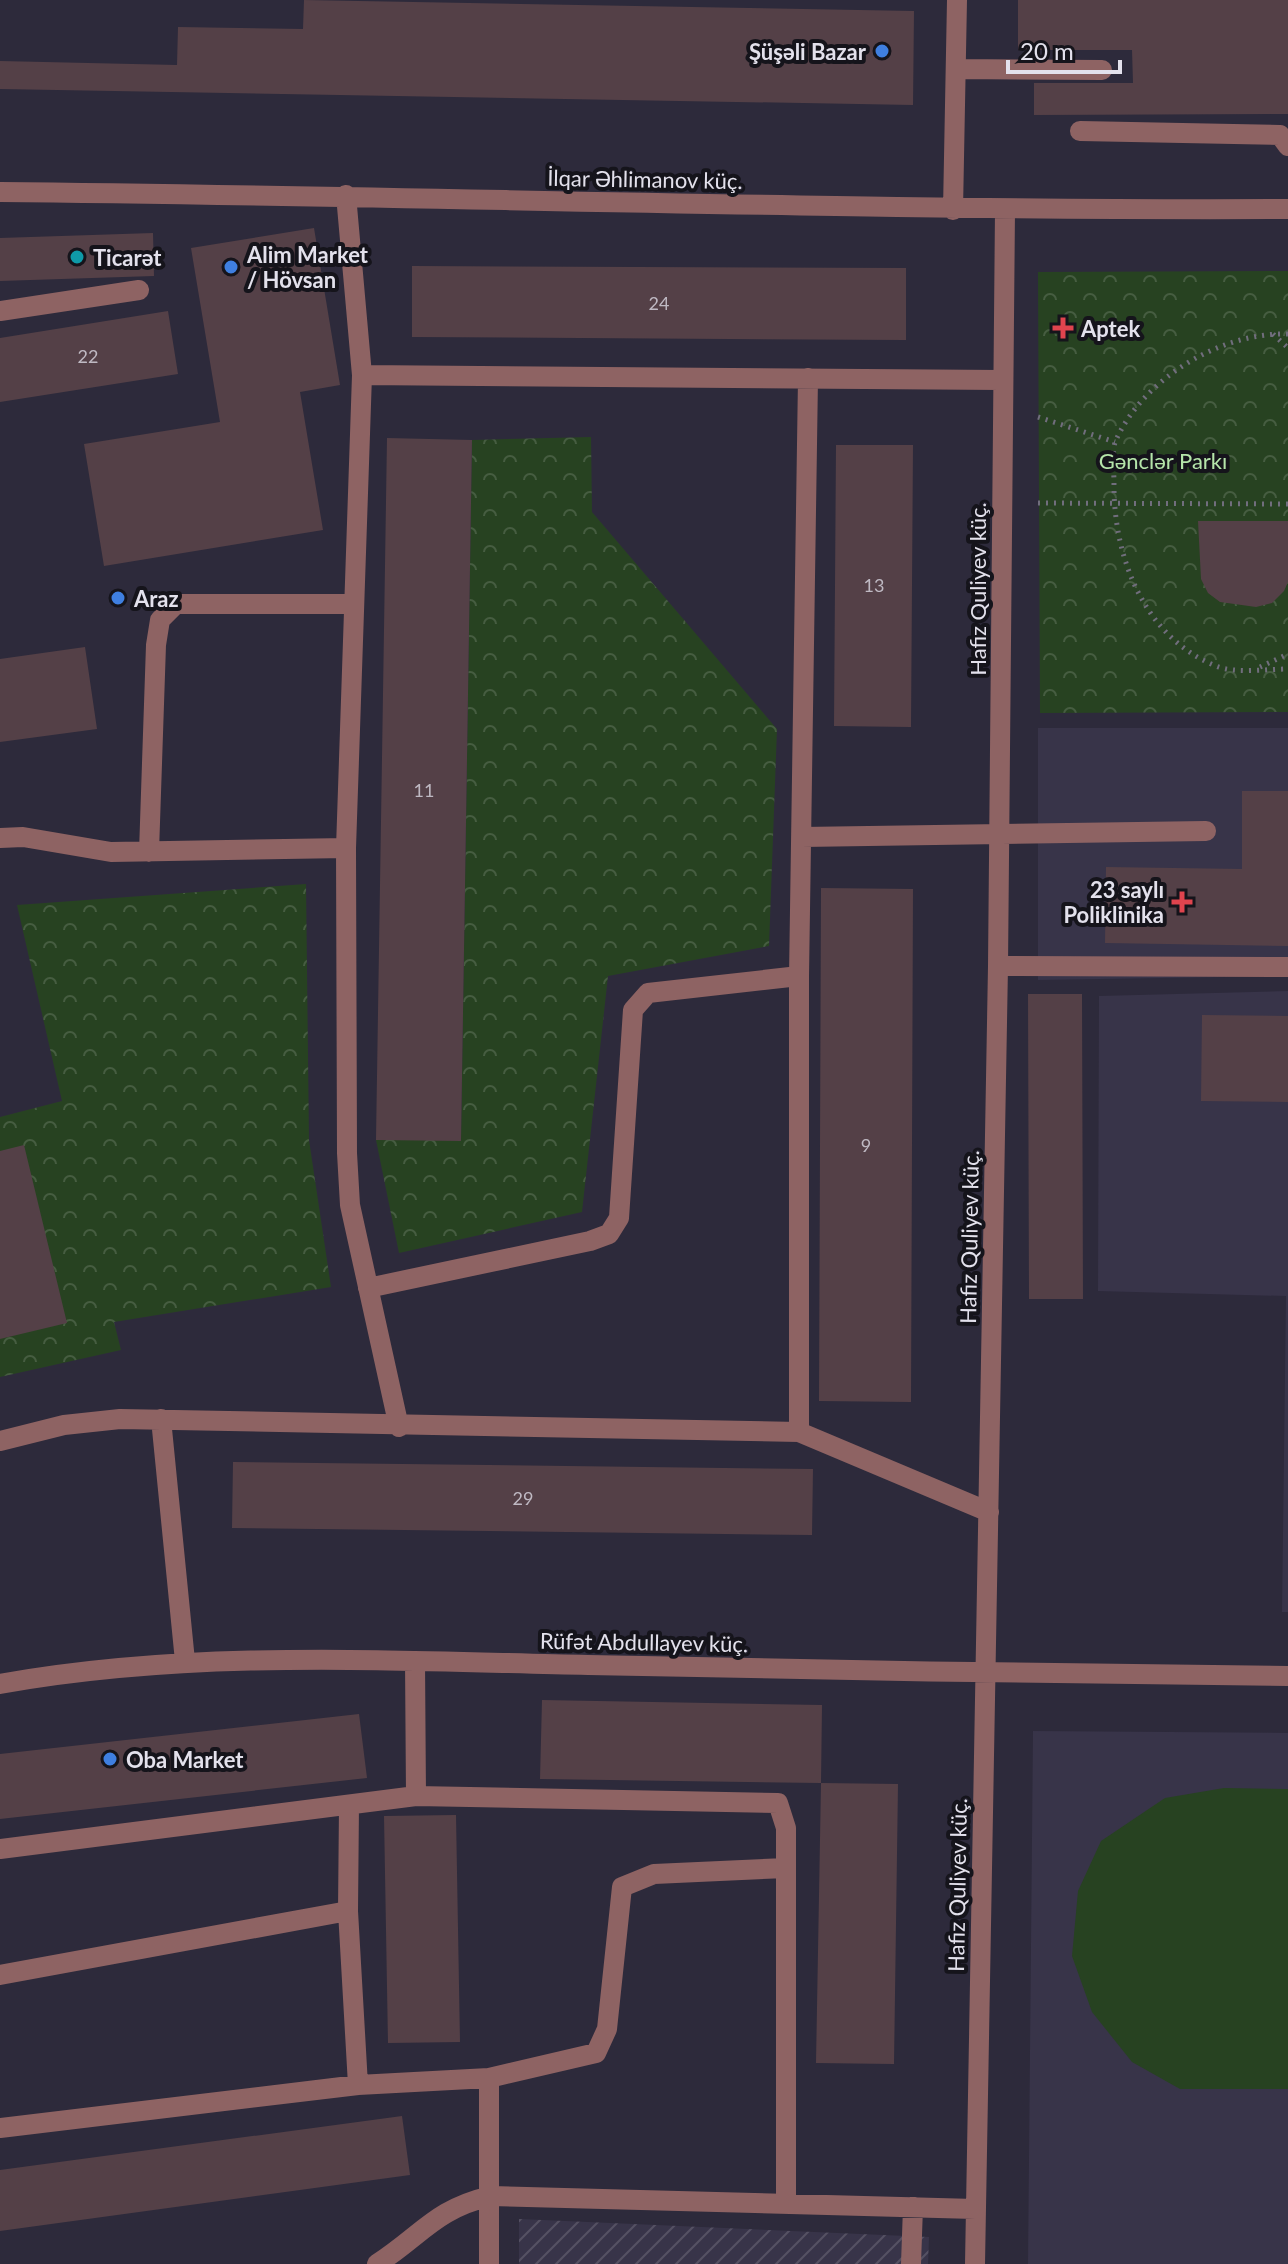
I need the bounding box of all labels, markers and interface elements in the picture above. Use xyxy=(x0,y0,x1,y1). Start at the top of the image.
scale bar xyxy=(1008,24,1120,74)
text: 20 m xyxy=(1020,36,1074,65)
place label: Şüşəli Bazar xyxy=(749,38,867,65)
marker: Şüşəli Bazar xyxy=(873,42,891,60)
street label: İlqar Əhlimanov küç. xyxy=(547,164,743,194)
place label: Alim Market / Hövsan xyxy=(246,241,369,293)
place label: Ticarət xyxy=(93,244,162,271)
marker: Ticarət xyxy=(68,248,86,266)
marker: Alim Market / Hövsan xyxy=(222,258,240,276)
house number: 24 xyxy=(649,292,669,314)
place label: Aptek xyxy=(1080,315,1140,342)
marker: Aptek xyxy=(1052,317,1074,339)
house number: 22 xyxy=(78,345,98,367)
park label: Gənclər Parkı xyxy=(1099,447,1227,474)
street label: Hafiz Quliyev küç. xyxy=(964,502,991,676)
house number: 13 xyxy=(864,574,884,596)
place label: Araz xyxy=(133,585,179,612)
marker: Araz xyxy=(109,589,127,607)
house number: 11 xyxy=(414,779,434,801)
place label: 23 saylı Poliklinika xyxy=(1063,876,1164,928)
marker: 23 saylı Poliklinika xyxy=(1171,891,1193,913)
house number: 9 xyxy=(861,1134,871,1156)
street label: Hafiz Quliyev küç. xyxy=(954,1150,984,1324)
house number: 29 xyxy=(513,1487,533,1509)
street label: Rüfət Abdullayev küç. xyxy=(540,1627,748,1657)
place label: Oba Market xyxy=(126,1746,244,1773)
marker: Oba Market xyxy=(101,1750,119,1768)
street label: Hafiz Quliyev küç. xyxy=(942,1798,972,1972)

